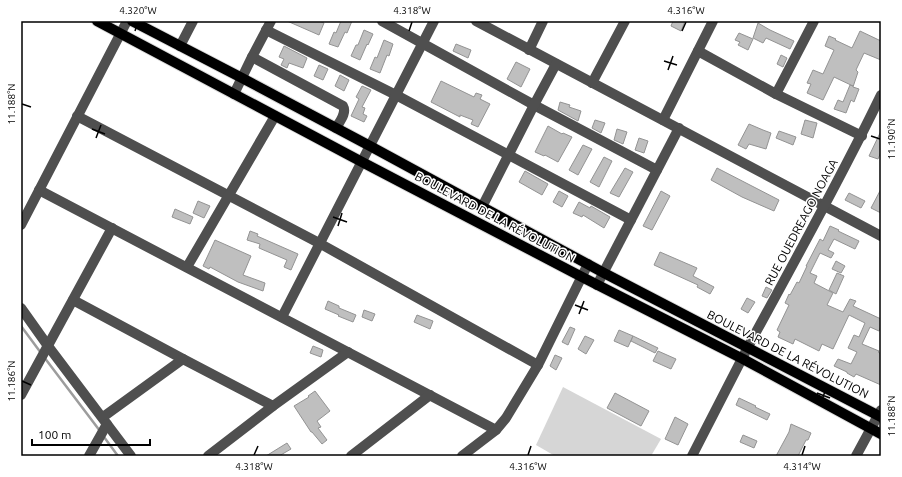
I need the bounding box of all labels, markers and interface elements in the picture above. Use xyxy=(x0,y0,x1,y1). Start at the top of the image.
text: 4.320°W xyxy=(119,5,157,16)
text: 4.318°W xyxy=(393,5,431,16)
text: 4.316°W xyxy=(667,5,705,16)
text: 11.188°N xyxy=(6,83,17,125)
text: 11.190°N xyxy=(886,118,897,160)
street label: RUE OUEDREAGO NOAGA xyxy=(762,156,840,287)
street label: BOULEVARD DE LA RÉVOLUTION xyxy=(413,169,577,265)
street label: BOULEVARD DE LA RÉVOLUTION xyxy=(705,308,871,400)
text: 11.186°N xyxy=(6,360,17,402)
text: 11.188°N xyxy=(886,395,897,437)
scale bar xyxy=(32,421,150,447)
text: 100 m xyxy=(38,428,71,441)
text: 4.318°W xyxy=(235,461,273,472)
text: 4.316°W xyxy=(509,461,547,472)
text: 4.314°W xyxy=(783,461,821,472)

